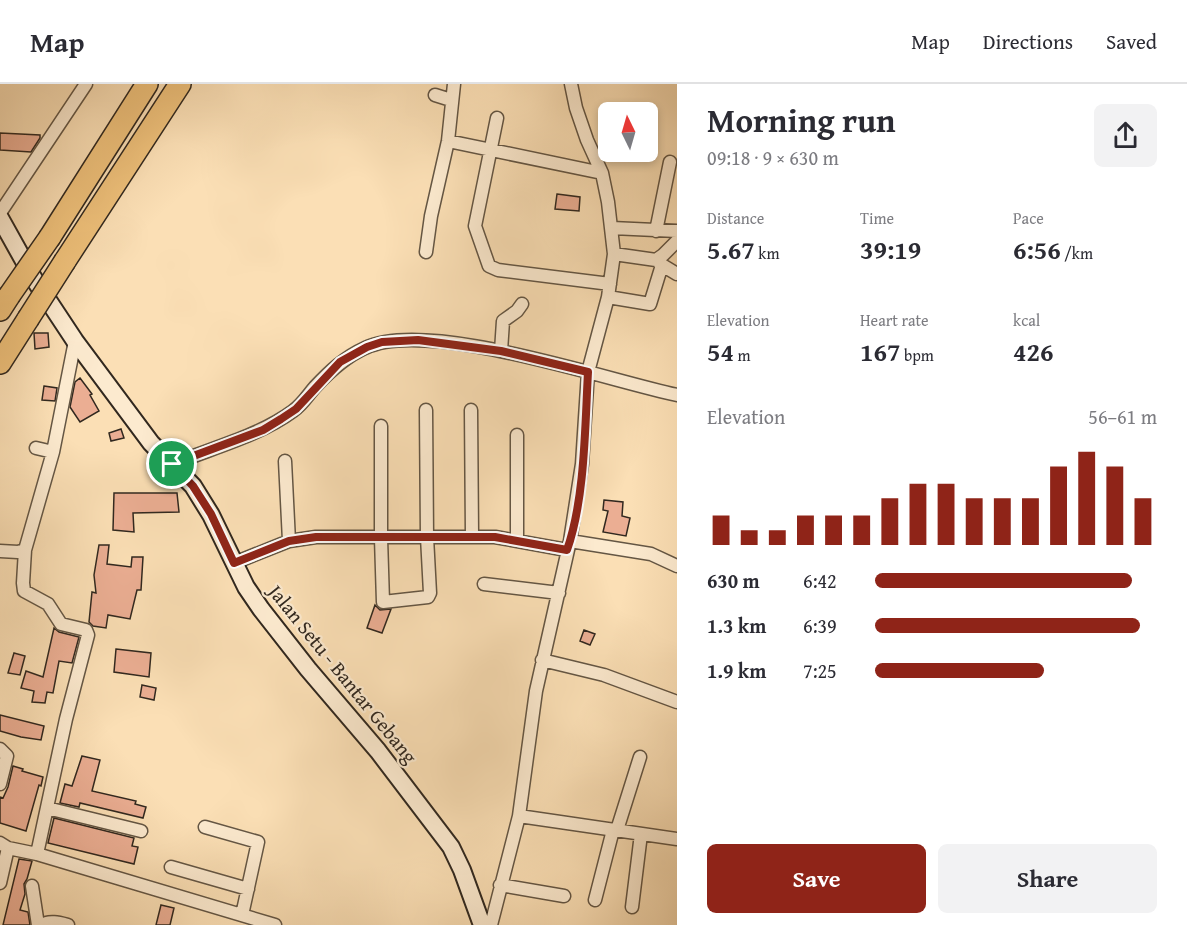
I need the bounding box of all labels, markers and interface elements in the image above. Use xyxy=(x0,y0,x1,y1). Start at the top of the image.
text: Map xyxy=(30,21,84,62)
text: Map xyxy=(911,26,950,57)
text: Directions xyxy=(983,26,1073,57)
text: Saved xyxy=(1106,26,1157,57)
text: Morning run xyxy=(707,96,896,144)
north arrow xyxy=(598,102,658,162)
map controls xyxy=(598,102,658,162)
button: share xyxy=(1094,104,1157,167)
text: 09:18 · 9 × 630 m xyxy=(707,143,839,172)
text: Distance xyxy=(707,206,764,230)
text: Time xyxy=(860,206,894,230)
text: Pace xyxy=(1013,206,1044,230)
text: 5.67 xyxy=(707,230,755,269)
text: 39:19 xyxy=(860,230,921,269)
text: 6:56 xyxy=(1013,230,1061,269)
text: km xyxy=(755,241,779,265)
text: /km xyxy=(1061,241,1093,265)
text: Elevation xyxy=(707,308,770,332)
text: Heart rate xyxy=(860,308,929,332)
text: kcal xyxy=(1013,308,1040,332)
text: 54 xyxy=(707,332,734,371)
text: 167 xyxy=(860,332,900,371)
text: 426 xyxy=(1013,332,1053,371)
text: m xyxy=(734,343,751,367)
text: bpm xyxy=(900,343,934,367)
text: Elevation xyxy=(707,402,785,431)
text: 56–61 m xyxy=(1088,402,1157,431)
pin xyxy=(146,438,197,489)
icon: arrive xyxy=(155,447,188,480)
text: 630 m xyxy=(707,566,760,595)
text: 6:42 xyxy=(803,566,837,595)
street label: Jalan Setu - Bantar Gebang xyxy=(260,576,425,769)
text: 1.3 km xyxy=(707,611,766,640)
text: 6:39 xyxy=(803,611,837,640)
text: 1.9 km xyxy=(707,656,766,685)
text: 7:25 xyxy=(803,656,837,685)
button: Save xyxy=(707,844,926,913)
button: Share xyxy=(938,844,1157,913)

